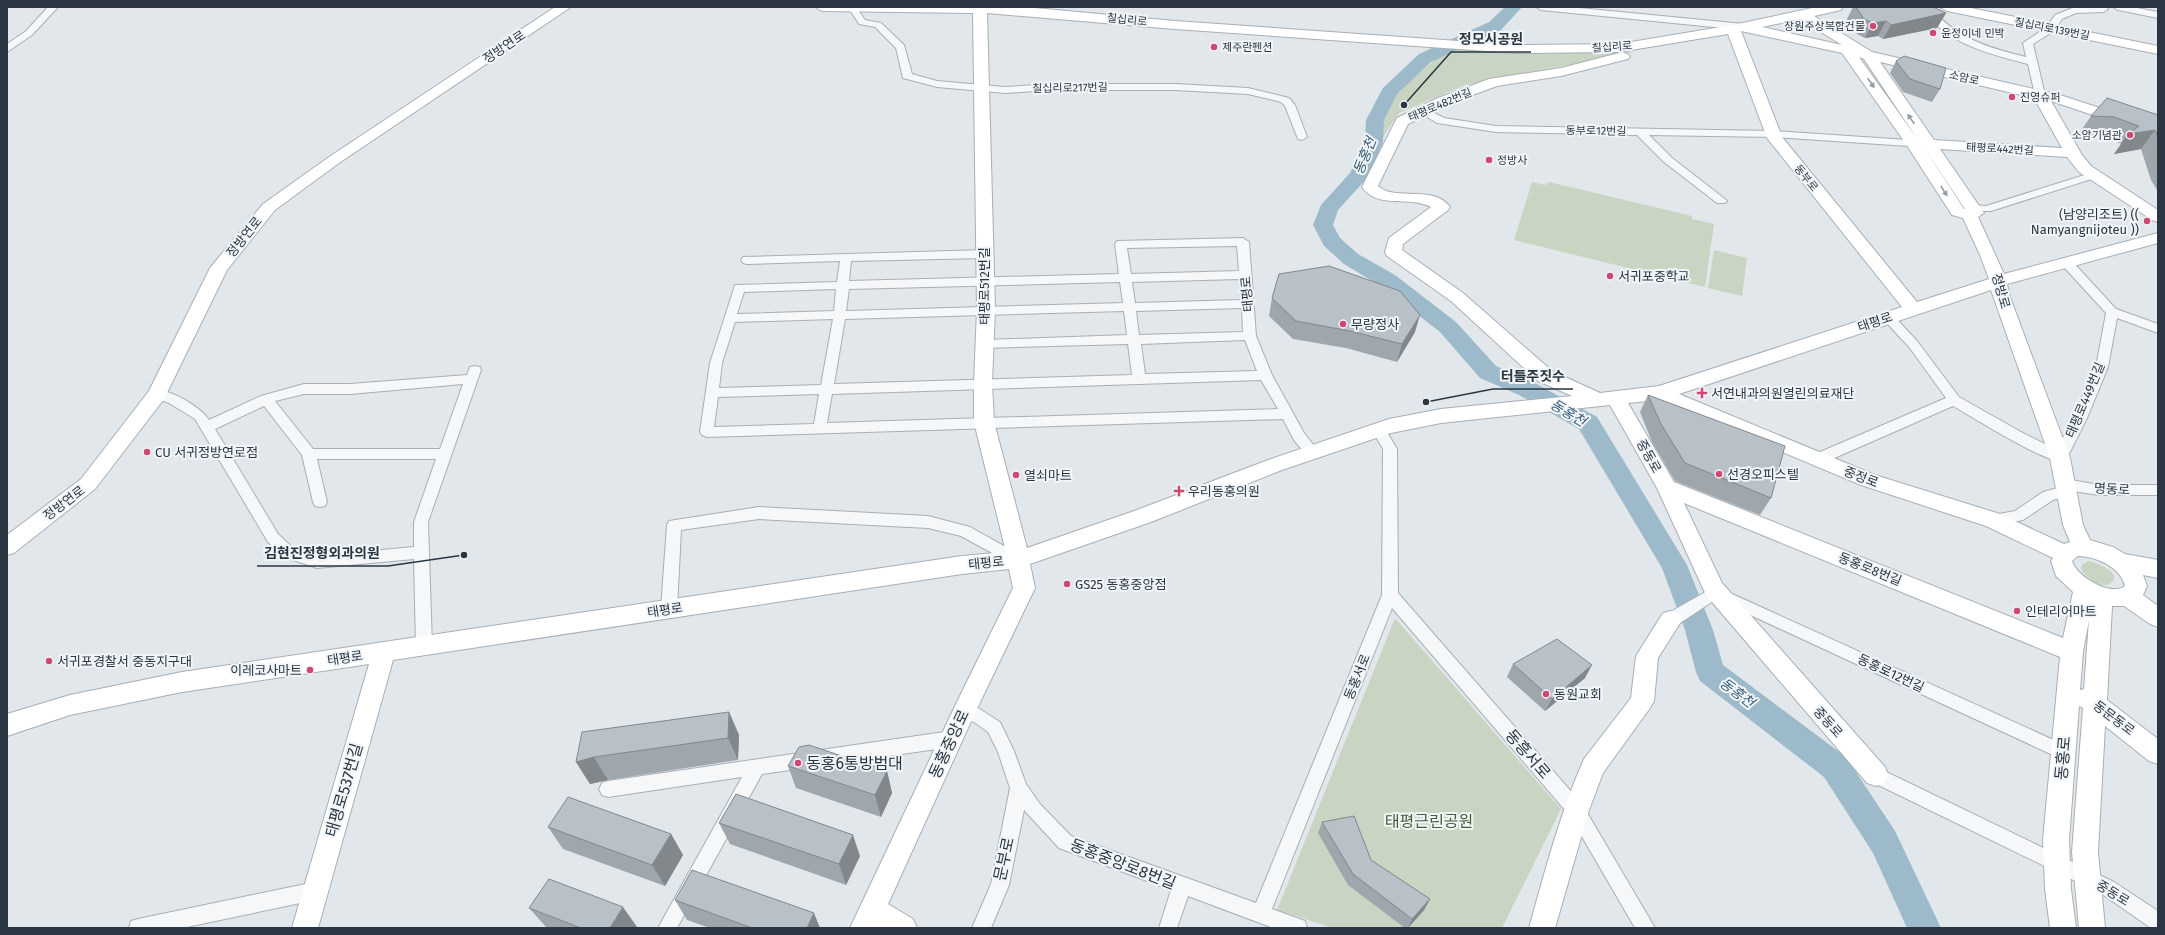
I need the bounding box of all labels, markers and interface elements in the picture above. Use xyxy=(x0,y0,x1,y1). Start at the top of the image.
street label: 칠십리로 xyxy=(1106,11,1148,29)
street label: 칠십리로139번길 xyxy=(2013,15,2091,43)
place label: 장원주상복합건물 xyxy=(1784,20,1865,33)
marker: 장원주상복합건물 xyxy=(1868,21,1878,31)
callout: 정모시공원 xyxy=(1451,26,1531,52)
street label: 정방연로 xyxy=(480,27,528,67)
place label: 윤정이네 민박 xyxy=(1941,27,2005,40)
marker: 윤정이네 민박 xyxy=(1928,28,1938,38)
text: 정모시공원 xyxy=(1459,31,1523,48)
street label: 칠십리로 xyxy=(1591,39,1633,55)
place label: 제주란펜션 xyxy=(1222,41,1273,54)
marker: 제주란펜션 xyxy=(1209,42,1219,52)
street label: 소암로 xyxy=(1948,68,1980,88)
one-way arrow xyxy=(1867,78,1875,89)
street label: 칠십리로217번길 xyxy=(1032,81,1108,95)
street label: 태평로482번길 xyxy=(1406,86,1474,124)
place label: 진영슈퍼 xyxy=(2020,91,2060,104)
marker: 진영슈퍼 xyxy=(2007,92,2017,102)
one-way arrow xyxy=(1907,113,1914,125)
street label: 동부로12번길 xyxy=(1565,124,1627,138)
place label: 소암기념관 xyxy=(2071,129,2122,142)
marker: 소암기념관 xyxy=(2125,130,2135,140)
water label: 동홍천 xyxy=(1350,134,1381,177)
street label: 태평로442번길 xyxy=(1966,141,2034,157)
place label: 정방사 xyxy=(1497,154,1527,167)
marker: 정방사 xyxy=(1484,155,1494,165)
street label: 동부로 xyxy=(1791,162,1821,194)
one-way arrow xyxy=(1940,186,1948,196)
place label: (남양리조트) (( Namyangnijoteu )) xyxy=(2031,207,2139,237)
street label: 정방연로 xyxy=(223,214,265,260)
marker: (남양리조트) (( Namyangnijoteu )) xyxy=(2142,216,2152,226)
street label: 태평로512번길 xyxy=(977,247,992,325)
place label: 서귀포중학교 xyxy=(1618,269,1690,284)
marker: 서귀포중학교 xyxy=(1605,271,1615,281)
street label: 정방로 xyxy=(1989,272,2013,310)
street label: 태평로 xyxy=(1238,275,1256,313)
street label: 태평로 xyxy=(1856,309,1894,335)
place label: 무량정사 xyxy=(1351,317,1399,332)
marker: 무량정사 xyxy=(1338,319,1348,329)
street label: 태평로449번길 xyxy=(2062,360,2108,440)
callout: 터틀주짓수 xyxy=(1493,363,1573,389)
text: 터틀주짓수 xyxy=(1501,368,1565,385)
place label: 서연내과의원열린의료재단 xyxy=(1711,386,1855,401)
marker: 서연내과의원열린의료재단 xyxy=(1696,387,1708,399)
water label: 동홍천 xyxy=(1547,396,1590,431)
street label: 중동로 xyxy=(1634,437,1664,475)
place label: CU 서귀정방연로점 xyxy=(155,445,258,460)
marker: CU 서귀정방연로점 xyxy=(142,447,152,457)
street label: 중정로 xyxy=(1842,464,1880,490)
place label: 선경오피스텔 xyxy=(1727,467,1799,482)
place label: 열쇠마트 xyxy=(1024,468,1072,483)
marker: 선경오피스텔 xyxy=(1714,469,1724,479)
marker: 열쇠마트 xyxy=(1011,470,1021,480)
street label: 명동로 xyxy=(2094,481,2130,497)
street label: 정방연로 xyxy=(40,483,88,523)
place label: 우리동홍의원 xyxy=(1188,484,1260,499)
marker: 우리동홍의원 xyxy=(1173,485,1185,497)
callout: 김현진정형외과의원 xyxy=(257,540,388,566)
text: 김현진정형외과의원 xyxy=(264,545,380,562)
street label: 동홍로8번길 xyxy=(1836,550,1904,588)
street label: 태평로 xyxy=(967,554,1005,572)
place label: GS25 동홍중앙점 xyxy=(1075,577,1166,592)
marker: GS25 동홍중앙점 xyxy=(1062,579,1072,589)
street label: 태평로 xyxy=(646,600,684,620)
place label: 인테리어마트 xyxy=(2025,604,2097,619)
marker: 인테리어마트 xyxy=(2012,606,2022,616)
street label: 태평로 xyxy=(326,648,364,668)
street label: 동홍로12번길 xyxy=(1855,651,1927,695)
street label: 동홍서로 xyxy=(1341,652,1373,702)
place label: 서귀포경찰서 중동지구대 xyxy=(57,654,192,669)
marker: 서귀포경찰서 중동지구대 xyxy=(44,656,54,666)
place label: 이레코사마트 xyxy=(230,663,302,678)
marker: 이레코사마트 xyxy=(305,665,315,675)
water label: 동홍천 xyxy=(1716,675,1758,712)
place label: 동원교회 xyxy=(1554,687,1602,702)
marker: 동원교회 xyxy=(1541,689,1551,699)
street label: 동문동로 xyxy=(2090,698,2138,738)
street label: 중동로 xyxy=(1810,704,1846,740)
street label: 동홍중앙로 xyxy=(925,706,973,781)
street label: 동흥서로 xyxy=(1502,726,1555,783)
street label: 동홍로 xyxy=(2052,735,2074,781)
street label: 태평로537번길 xyxy=(322,741,366,839)
place label: 동홍6통방범대 xyxy=(806,754,903,773)
marker: 동홍6통방범대 xyxy=(793,758,803,768)
park label: 태평근린공원 xyxy=(1385,812,1473,831)
street label: 문부로 xyxy=(990,835,1018,883)
street label: 동홍중앙로8번길 xyxy=(1067,835,1179,893)
street label: 중동로 xyxy=(2094,877,2132,909)

